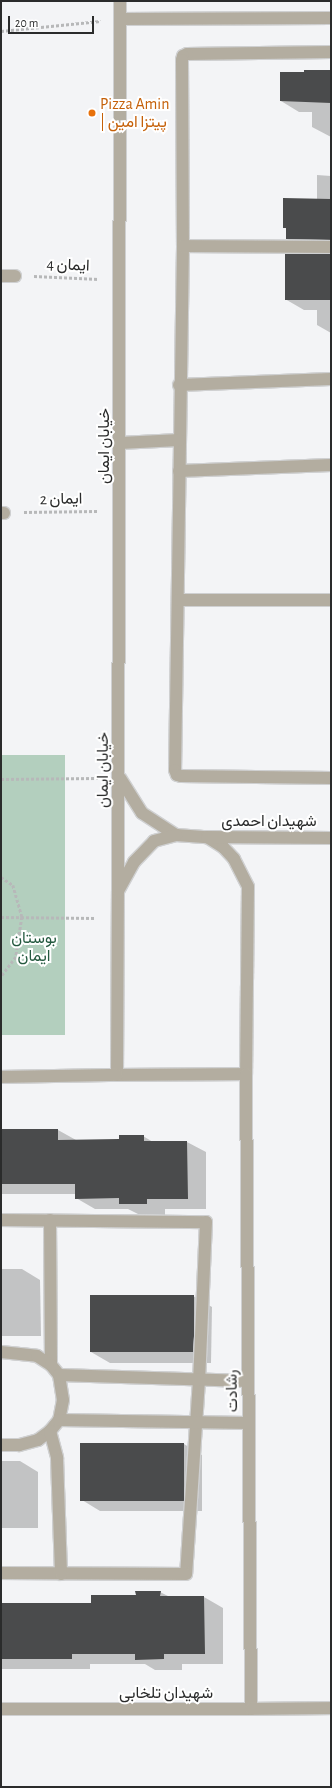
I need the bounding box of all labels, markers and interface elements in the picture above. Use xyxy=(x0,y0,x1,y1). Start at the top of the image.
scale bar xyxy=(10,8,96,34)
text: 20 m xyxy=(15,17,38,29)
place label: Pizza Amin | پیتزا امین xyxy=(100,94,169,132)
marker: Pizza Amin | پیتزا امین xyxy=(87,108,97,118)
street label: ایمان 4 xyxy=(46,255,90,275)
street label: خیابان ایمان xyxy=(94,408,114,484)
street label: ایمان 2 xyxy=(39,489,83,509)
street label: خیابان ایمان xyxy=(93,732,113,808)
street label: شهیدان احمدی xyxy=(221,811,317,831)
park label: بوستان ایمان xyxy=(11,928,57,966)
street label: رشادت xyxy=(222,1369,242,1413)
street label: شهیدان تلخابی xyxy=(119,1683,213,1703)

